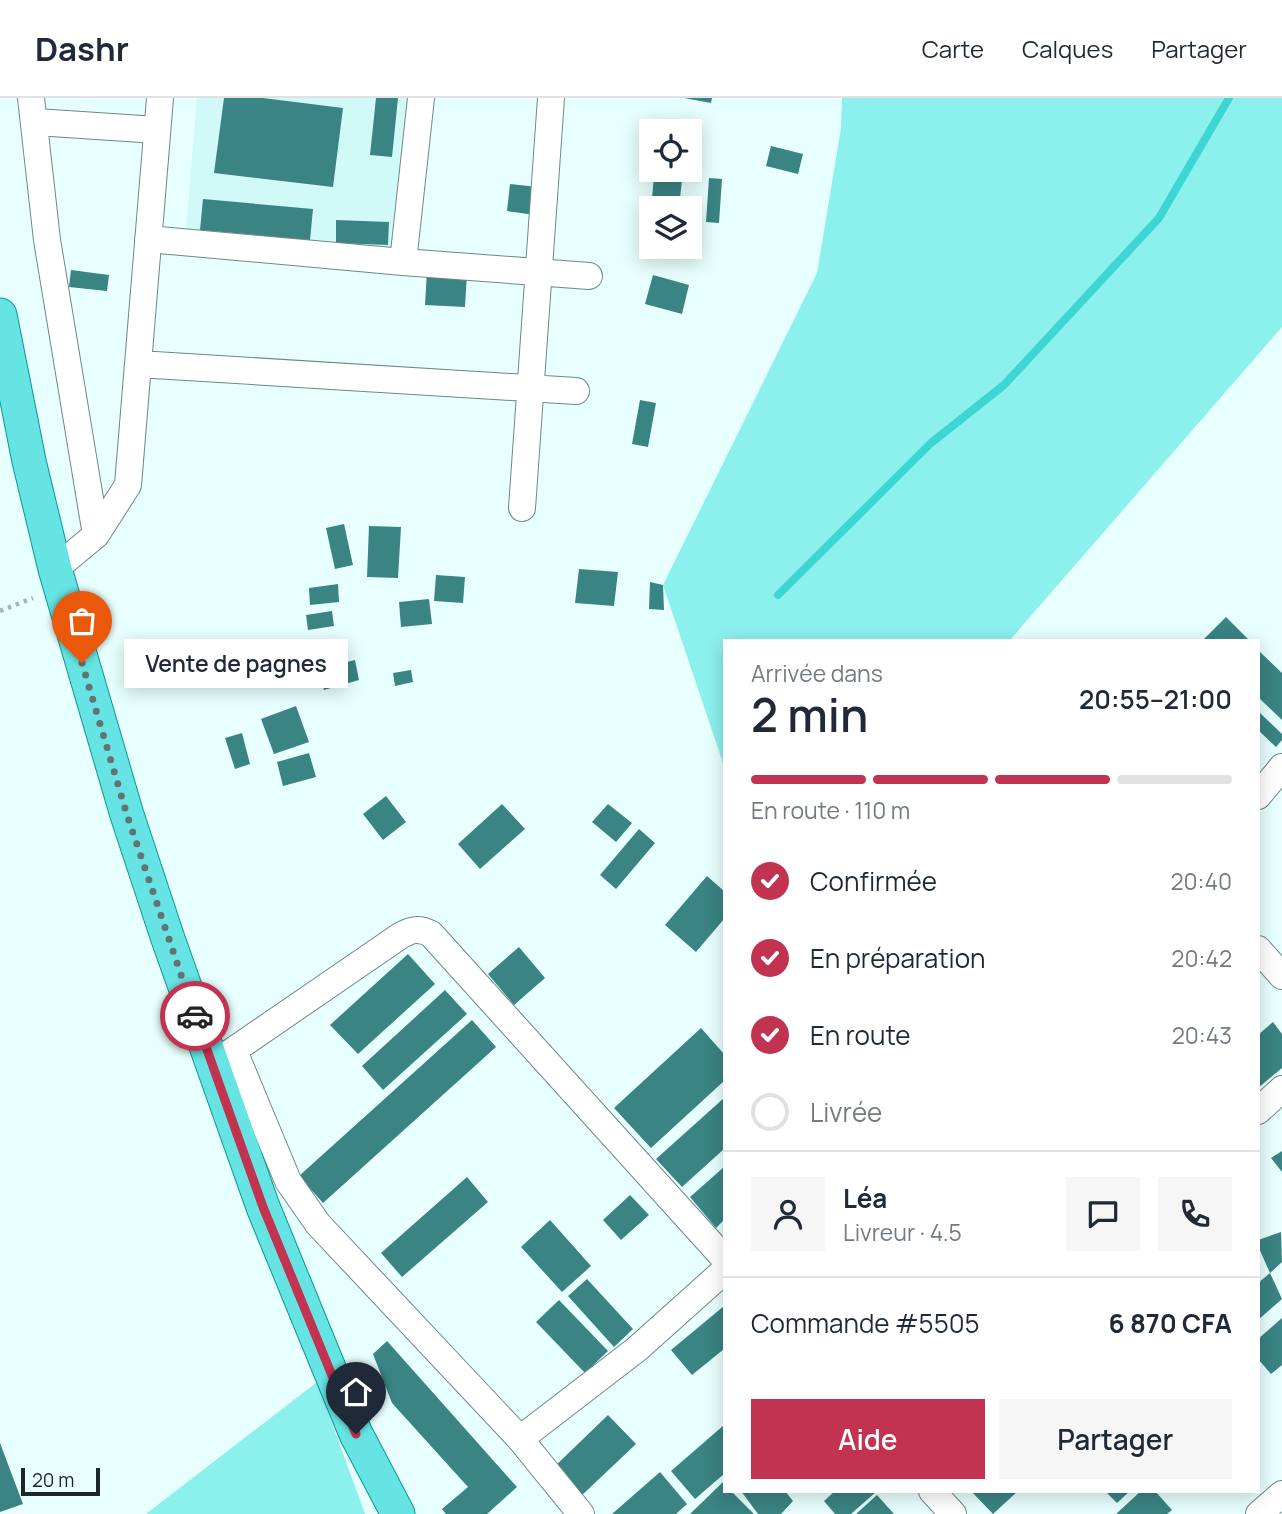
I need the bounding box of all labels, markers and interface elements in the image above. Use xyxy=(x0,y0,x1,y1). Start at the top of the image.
text: Dashr xyxy=(35,26,129,71)
text: Carte xyxy=(922,32,984,65)
text: Calques xyxy=(1022,32,1113,65)
text: Partager xyxy=(1151,32,1247,65)
map controls xyxy=(639,119,702,259)
button: locate xyxy=(639,119,702,182)
button: layers xyxy=(639,196,702,259)
pin xyxy=(52,591,112,663)
icon: bag xyxy=(63,602,101,640)
callout: Vente de pagnes xyxy=(124,638,348,688)
text: Vente de pagnes xyxy=(145,647,327,679)
text: Arrivée dans xyxy=(751,657,883,689)
text: 20:55–21:00 xyxy=(1079,681,1232,717)
text: 2 min xyxy=(751,683,868,746)
text: En route · 110 m xyxy=(751,794,910,826)
icon: check xyxy=(751,862,789,900)
text: Confirmée xyxy=(810,863,937,899)
text: 20:40 xyxy=(1170,865,1232,897)
icon: check xyxy=(751,939,789,977)
text: En préparation xyxy=(810,940,985,976)
text: 20:42 xyxy=(1171,942,1232,974)
courier xyxy=(160,981,230,1051)
icon: car xyxy=(176,997,214,1035)
icon: check xyxy=(751,1016,789,1054)
text: En route xyxy=(810,1017,911,1053)
text: 20:43 xyxy=(1172,1019,1232,1051)
text: Livrée xyxy=(810,1094,882,1130)
button: person xyxy=(751,1177,825,1251)
button: chat xyxy=(1066,1177,1140,1251)
button: phone xyxy=(1158,1177,1232,1251)
text: Léa xyxy=(843,1180,887,1216)
text: Livreur · 4.5 xyxy=(843,1216,962,1248)
text: Commande #5505 xyxy=(751,1305,980,1341)
text: 6 870 CFA xyxy=(1109,1305,1232,1341)
pin xyxy=(326,1362,386,1434)
icon: home xyxy=(337,1373,375,1411)
button: Aide xyxy=(751,1399,985,1479)
button: Partager xyxy=(999,1399,1232,1479)
scale bar xyxy=(21,1465,100,1497)
text: 20 m xyxy=(32,1467,74,1493)

